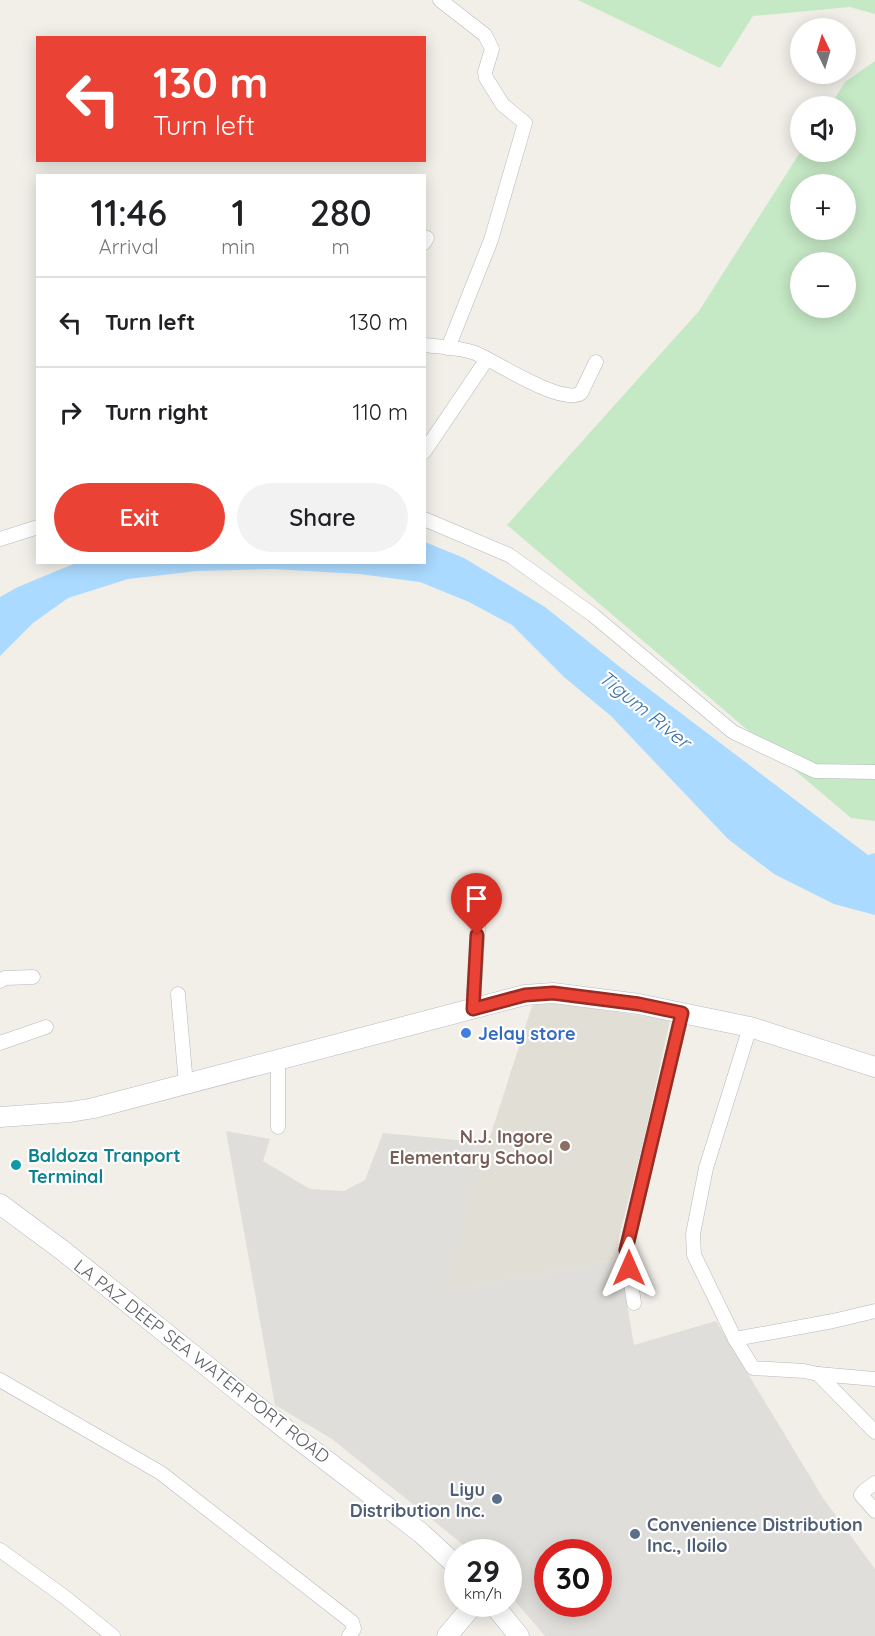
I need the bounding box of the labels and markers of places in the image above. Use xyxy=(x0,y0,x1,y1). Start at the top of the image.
pin xyxy=(451,873,502,935)
place label: Jelay store xyxy=(478,1022,576,1045)
marker: Jelay store xyxy=(459,1026,473,1040)
place label: N.J. Ingore Elementary School xyxy=(389,1125,553,1169)
marker: N.J. Ingore Elementary School xyxy=(558,1139,572,1153)
place label: Baldoza Tranport Terminal xyxy=(28,1144,181,1188)
marker: Baldoza Tranport Terminal xyxy=(9,1158,23,1172)
place label: Liyu Distribution Inc. xyxy=(350,1478,485,1522)
marker: Liyu Distribution Inc. xyxy=(490,1492,504,1506)
place label: Convenience Distribution Inc., Iloilo xyxy=(647,1513,863,1557)
marker: Convenience Distribution Inc., Iloilo xyxy=(628,1527,642,1541)

